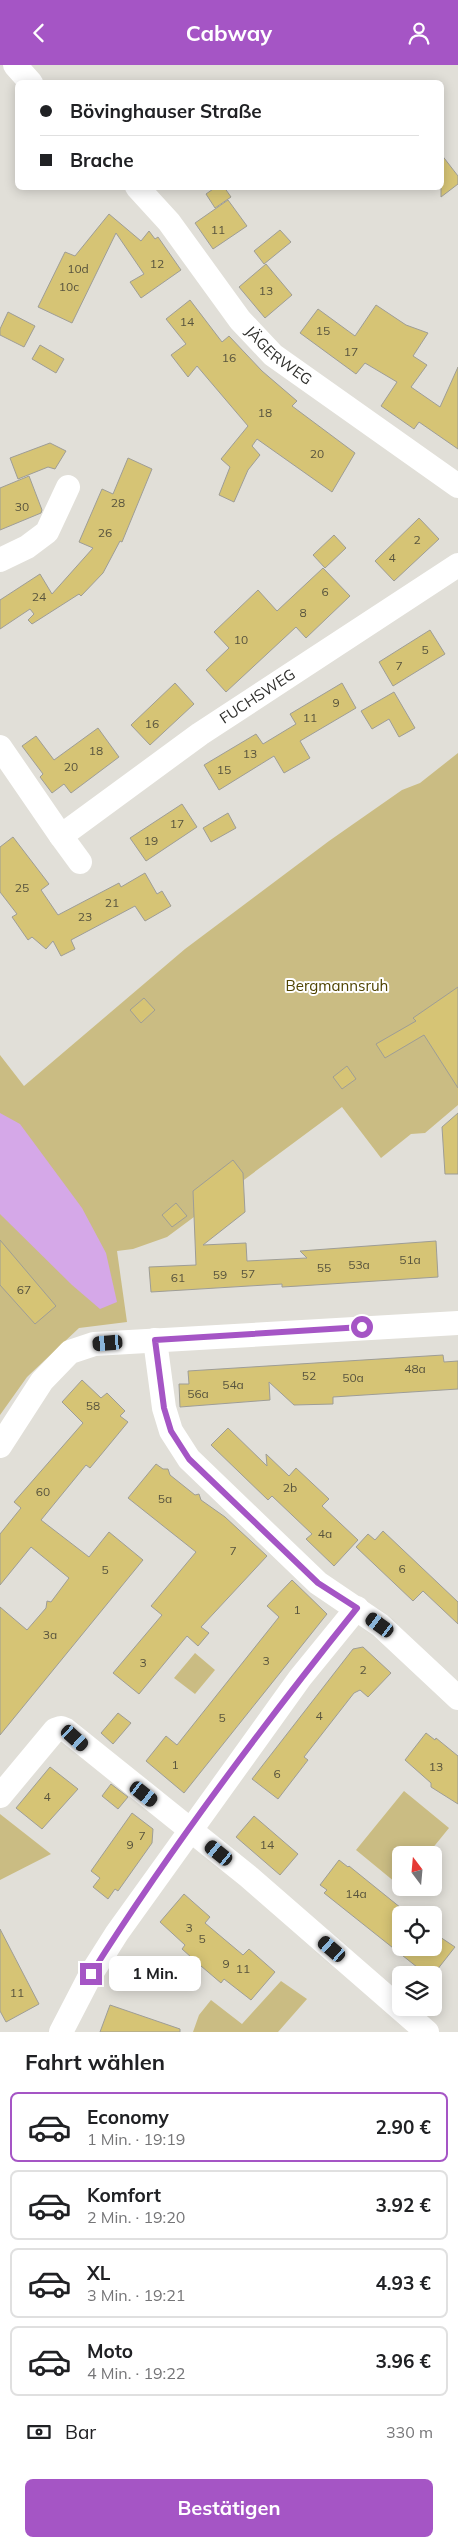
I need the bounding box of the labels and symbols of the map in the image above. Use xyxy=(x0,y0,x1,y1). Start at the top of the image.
house number: 11 xyxy=(211,222,225,237)
house number: 12 xyxy=(150,256,164,271)
house number: 10d xyxy=(67,261,89,276)
house number: 10c xyxy=(59,279,79,294)
house number: 13 xyxy=(259,283,273,298)
house number: 14 xyxy=(180,314,194,329)
street label: JÄGERWEG xyxy=(241,321,316,389)
house number: 15 xyxy=(316,323,330,338)
house number: 17 xyxy=(344,344,358,359)
house number: 16 xyxy=(222,350,236,365)
house number: 18 xyxy=(258,405,272,420)
house number: 20 xyxy=(310,446,324,461)
house number: 28 xyxy=(111,495,125,510)
house number: 30 xyxy=(15,499,29,514)
house number: 26 xyxy=(98,525,112,540)
house number: 2 xyxy=(413,532,421,547)
house number: 4 xyxy=(388,550,396,565)
house number: 6 xyxy=(321,584,329,599)
house number: 24 xyxy=(32,589,46,604)
house number: 8 xyxy=(299,605,307,620)
house number: 10 xyxy=(234,632,248,647)
house number: 5 xyxy=(421,642,429,657)
house number: 7 xyxy=(395,658,403,673)
street label: FUCHSWEG xyxy=(216,664,299,728)
house number: 9 xyxy=(332,695,340,710)
house number: 11 xyxy=(303,710,317,725)
house number: 16 xyxy=(145,716,159,731)
house number: 18 xyxy=(89,743,103,758)
house number: 13 xyxy=(243,746,257,761)
house number: 20 xyxy=(64,759,78,774)
house number: 15 xyxy=(217,762,231,777)
house number: 17 xyxy=(170,816,184,831)
house number: 19 xyxy=(144,833,158,848)
house number: 25 xyxy=(15,880,29,895)
house number: 21 xyxy=(105,895,119,910)
house number: 23 xyxy=(78,909,92,924)
park label: Bergmannsruh xyxy=(286,976,388,995)
house number: 51a xyxy=(399,1252,421,1267)
house number: 53a xyxy=(348,1257,370,1272)
house number: 55 xyxy=(317,1260,331,1275)
house number: 57 xyxy=(241,1266,255,1281)
house number: 59 xyxy=(213,1267,227,1282)
house number: 61 xyxy=(171,1270,185,1285)
house number: 67 xyxy=(17,1282,31,1297)
route start xyxy=(351,1316,373,1338)
car xyxy=(92,1334,123,1352)
house number: 48a xyxy=(404,1361,426,1376)
house number: 52 xyxy=(302,1368,316,1383)
house number: 50a xyxy=(342,1370,364,1385)
house number: 54a xyxy=(222,1377,244,1392)
house number: 56a xyxy=(187,1386,209,1401)
house number: 58 xyxy=(86,1398,100,1413)
house number: 2b xyxy=(283,1480,297,1495)
house number: 60 xyxy=(36,1484,50,1499)
house number: 5a xyxy=(158,1491,172,1506)
house number: 4a xyxy=(318,1526,332,1541)
house number: 7 xyxy=(229,1543,237,1558)
house number: 6 xyxy=(398,1561,406,1576)
house number: 5 xyxy=(101,1562,109,1577)
house number: 1 xyxy=(293,1602,301,1617)
car xyxy=(363,1610,396,1640)
house number: 3a xyxy=(43,1627,57,1642)
house number: 3 xyxy=(262,1653,270,1668)
house number: 3 xyxy=(139,1655,147,1670)
house number: 2 xyxy=(359,1662,367,1677)
house number: 4 xyxy=(315,1708,323,1723)
house number: 5 xyxy=(218,1710,226,1725)
car xyxy=(58,1722,91,1754)
house number: 1 xyxy=(171,1757,179,1772)
house number: 13 xyxy=(429,1759,443,1774)
house number: 6 xyxy=(273,1766,281,1781)
car xyxy=(127,1779,160,1809)
house number: 4 xyxy=(43,1789,51,1804)
house number: 7 xyxy=(138,1828,146,1843)
house number: 9 xyxy=(126,1837,134,1852)
house number: 14 xyxy=(260,1837,274,1852)
car xyxy=(202,1838,235,1868)
north arrow xyxy=(392,1846,442,1896)
house number: 14a xyxy=(345,1886,367,1901)
house number: 3 xyxy=(185,1920,193,1935)
house number: 5 xyxy=(198,1931,206,1946)
car xyxy=(315,1933,348,1965)
house number: 9 xyxy=(222,1956,230,1971)
callout: 1 Min. xyxy=(108,1957,201,1991)
house number: 11 xyxy=(236,1961,250,1976)
route end xyxy=(80,1963,102,1985)
house number: 11 xyxy=(10,1985,24,2000)

